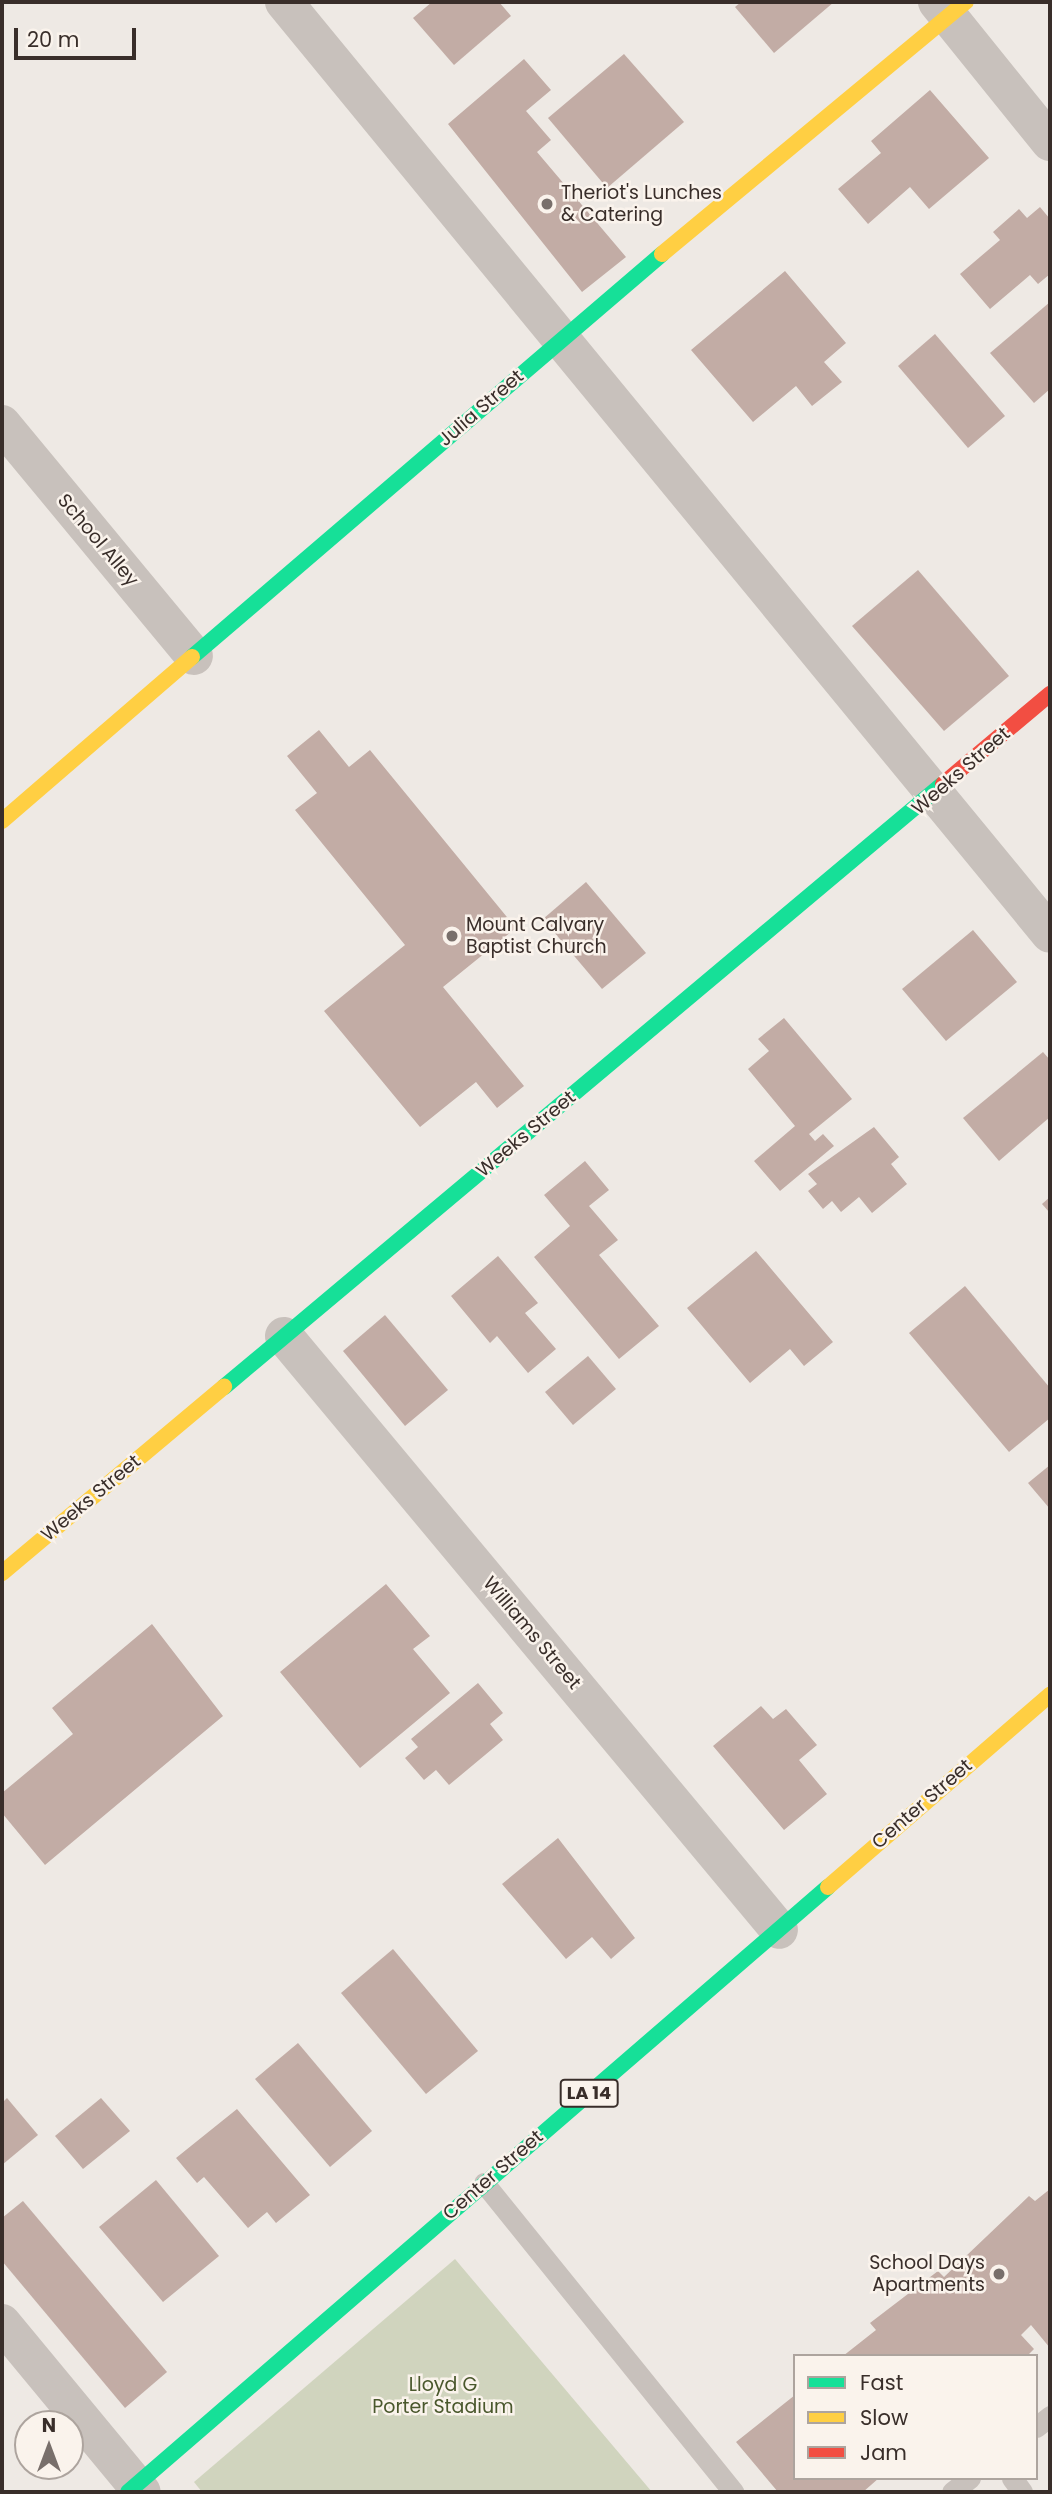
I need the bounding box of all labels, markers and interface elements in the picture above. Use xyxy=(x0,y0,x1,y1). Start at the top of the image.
scale bar xyxy=(18,14,140,58)
text: 20 m xyxy=(27,25,80,54)
place label: Theriot's Lunches & Catering xyxy=(561,182,722,226)
marker: Theriot's Lunches & Catering xyxy=(539,196,555,212)
street label: Julia Street xyxy=(434,365,528,451)
street label: School Alley xyxy=(53,489,143,591)
street label: Weeks Street xyxy=(907,722,1015,820)
place label: Mount Calvary Baptist Church xyxy=(466,914,607,958)
marker: Mount Calvary Baptist Church xyxy=(444,928,460,944)
street label: Weeks Street xyxy=(472,1086,580,1182)
street label: Weeks Street xyxy=(37,1450,145,1546)
street label: Williams Street xyxy=(478,1572,586,1694)
street label: Center Street xyxy=(867,1754,977,1854)
road number: LA 14 xyxy=(559,2078,619,2108)
street label: Center Street xyxy=(438,2125,548,2225)
place label: School Days Apartments xyxy=(869,2252,985,2296)
marker: School Days Apartments xyxy=(991,2266,1007,2282)
legend xyxy=(793,2354,1038,2480)
text: Fast xyxy=(860,2368,903,2397)
park label: Lloyd G Porter Stadium xyxy=(372,2374,514,2418)
text: Slow xyxy=(860,2403,908,2432)
north arrow xyxy=(14,2410,84,2480)
text: N xyxy=(42,2412,56,2439)
text: Jam xyxy=(860,2438,907,2467)

